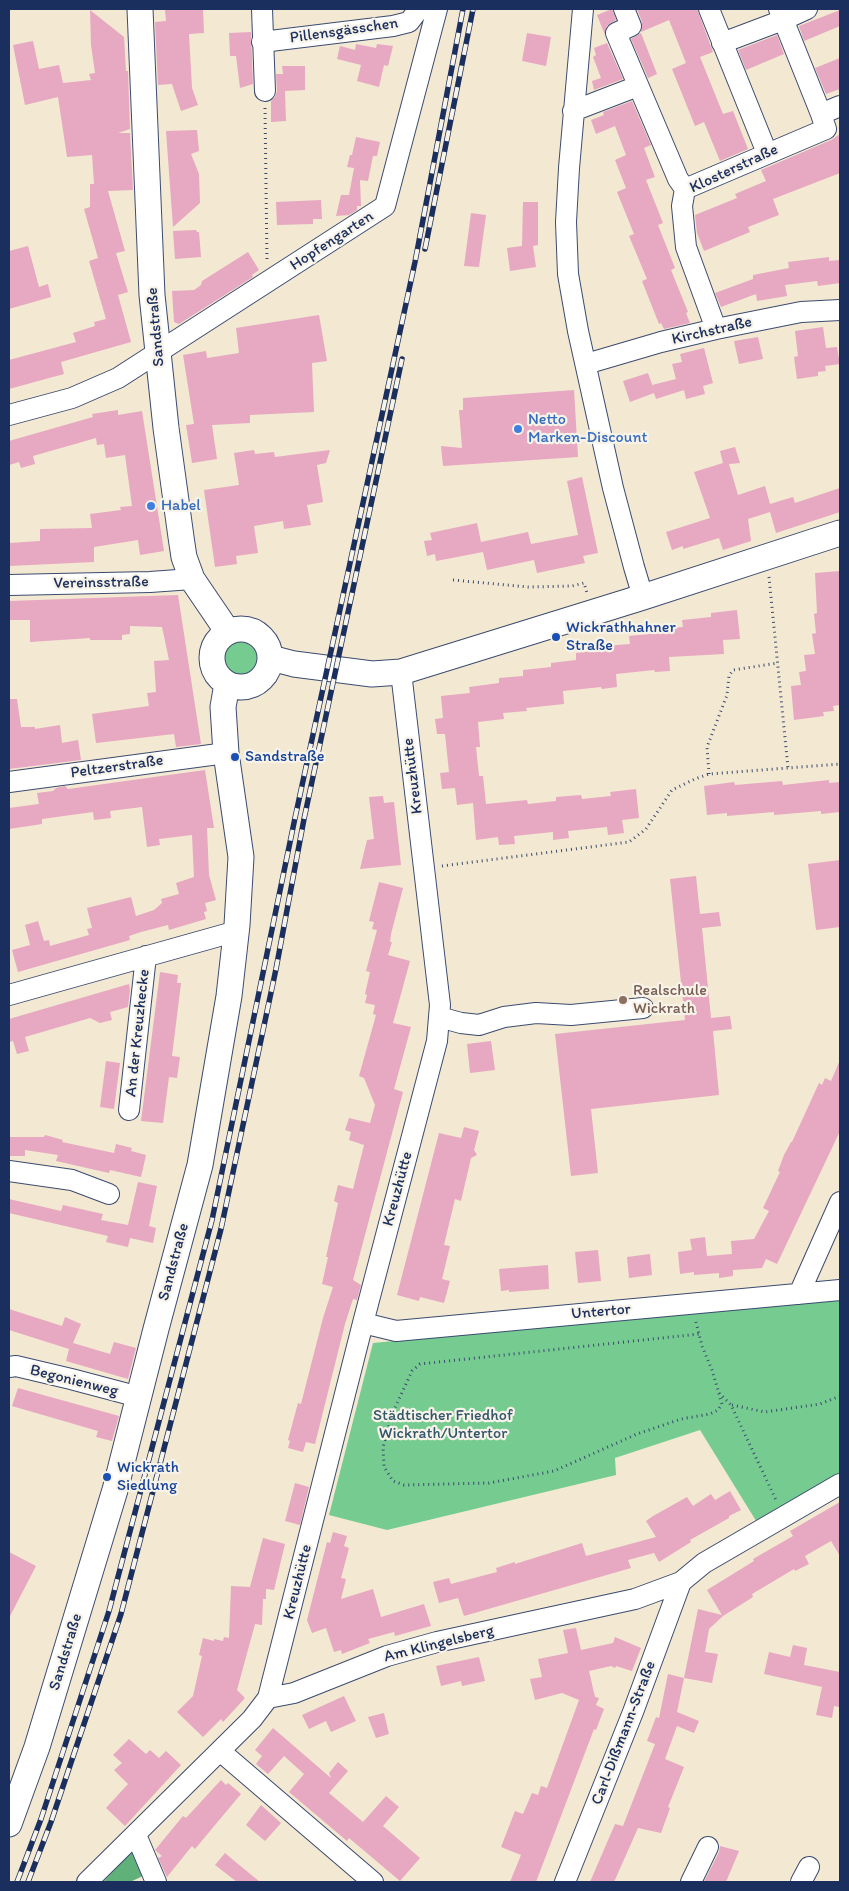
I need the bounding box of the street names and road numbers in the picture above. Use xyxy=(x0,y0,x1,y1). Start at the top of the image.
street label: Pillensgässchen xyxy=(289,14,399,48)
street label: Klosterstraße xyxy=(687,140,781,198)
street label: Hopfengarten xyxy=(287,207,377,275)
street label: Sandstraße xyxy=(143,287,169,367)
street label: Kirchstraße xyxy=(670,312,754,350)
street label: Vereinsstraße xyxy=(53,573,149,593)
street label: Kreuzhütte xyxy=(399,737,427,815)
street label: Peltzerstraße xyxy=(69,751,165,783)
street label: An der Kreuzhecke xyxy=(122,968,154,1098)
street label: Kreuzhütte xyxy=(379,1150,417,1228)
street label: Sandstraße xyxy=(154,1221,194,1303)
street label: Untertor xyxy=(570,1300,632,1324)
street label: Begonienweg xyxy=(28,1361,120,1401)
street label: Kreuzhütte xyxy=(279,1543,317,1621)
street label: Sandstraße xyxy=(45,1611,87,1693)
street label: Am Klingelsberg xyxy=(382,1621,496,1667)
street label: Carl-Dißmann-Straße xyxy=(588,1658,660,1808)

